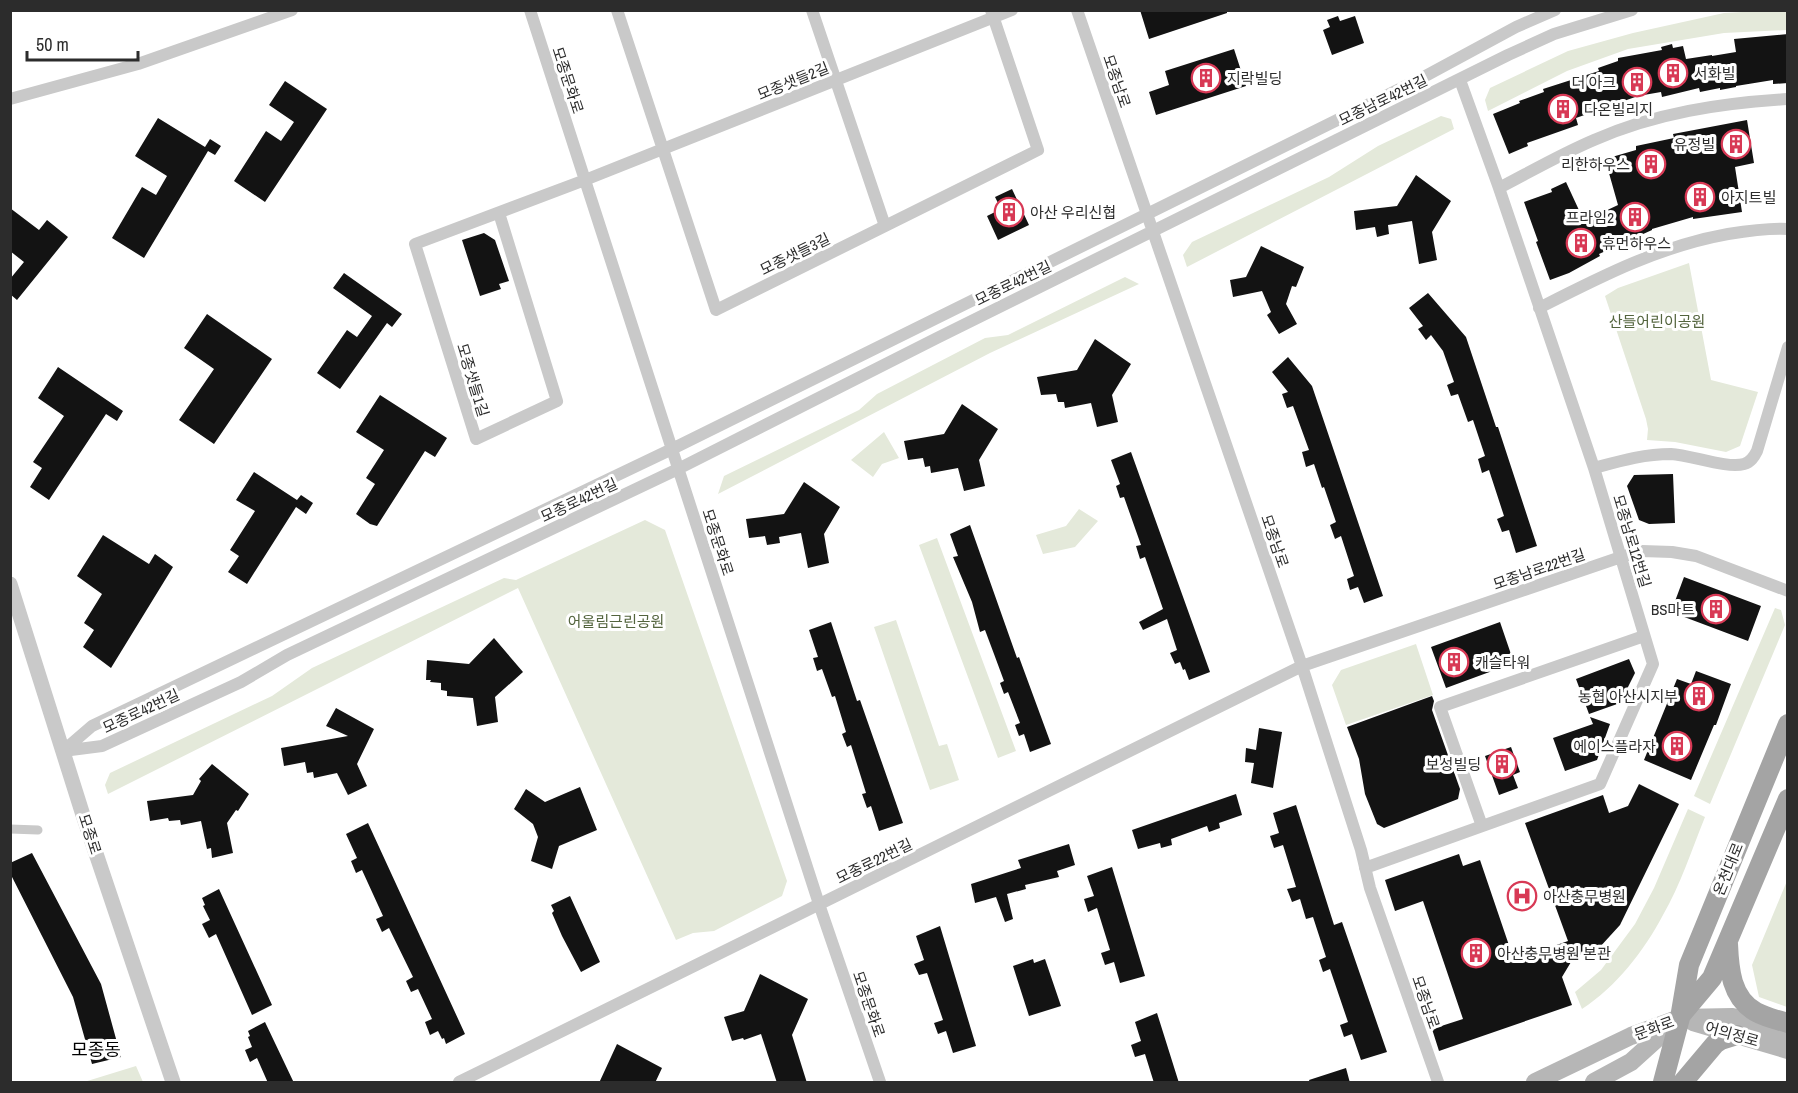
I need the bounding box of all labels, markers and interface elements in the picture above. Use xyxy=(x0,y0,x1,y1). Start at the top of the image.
scale bar xyxy=(27,24,138,62)
text: 50 m xyxy=(36,32,69,57)
street label: 모종문화로 xyxy=(547,44,589,116)
street label: 모종남로 xyxy=(1098,51,1136,111)
street label: 모종샛들2길 xyxy=(754,57,832,105)
building icon: 서화빌 xyxy=(1657,57,1689,89)
building icon: 지락빌딩 xyxy=(1190,62,1222,94)
place label: 서화빌 xyxy=(1694,63,1735,84)
building icon: 더 아크 xyxy=(1621,66,1653,98)
place label: 지락빌딩 xyxy=(1227,68,1282,89)
street label: 모종남로42번길 xyxy=(1335,69,1431,131)
place label: 더 아크 xyxy=(1571,72,1616,93)
building icon: 다온빌리지 xyxy=(1547,93,1579,125)
place label: 다온빌리지 xyxy=(1584,99,1653,120)
building icon: 유정빌 xyxy=(1720,128,1752,160)
place label: 유정빌 xyxy=(1674,134,1715,155)
building icon: 리한하우스 xyxy=(1635,148,1667,180)
place label: 리한하우스 xyxy=(1561,154,1630,175)
building icon: 아지트빌 xyxy=(1684,181,1716,213)
place label: 아지트빌 xyxy=(1721,187,1776,208)
building icon: 아산 우리신협 xyxy=(993,196,1025,228)
building icon: 프라임2 xyxy=(1619,201,1651,233)
place label: 아산 우리신협 xyxy=(1030,202,1116,223)
place label: 프라임2 xyxy=(1566,207,1614,228)
building icon: 휴먼하우스 xyxy=(1565,227,1597,259)
street label: 모종샛들3길 xyxy=(756,228,834,280)
place label: 휴먼하우스 xyxy=(1602,233,1671,254)
street label: 모종로42번길 xyxy=(971,255,1055,311)
park label: 산들어린이공원 xyxy=(1609,311,1705,332)
street label: 모종샛들1길 xyxy=(452,341,494,419)
street label: 모종로42번길 xyxy=(537,473,621,527)
street label: 모종남로12번길 xyxy=(1608,492,1656,590)
street label: 모종문화로 xyxy=(697,506,739,578)
street label: 모종남로 xyxy=(1256,511,1294,571)
street label: 모종남로22번길 xyxy=(1490,543,1588,595)
building icon: BS마트 xyxy=(1700,593,1732,625)
place label: BS마트 xyxy=(1651,599,1695,620)
park label: 어울림근린공원 xyxy=(568,611,664,632)
building icon: 캐슬타워 xyxy=(1438,646,1470,678)
place label: 캐슬타워 xyxy=(1475,652,1530,673)
building icon: 농협 아산시지부 xyxy=(1683,680,1715,712)
street label: 모종로42번길 xyxy=(99,684,183,738)
place label: 농협 아산시지부 xyxy=(1578,686,1678,707)
building icon: 에이스플라자 xyxy=(1661,730,1693,762)
place label: 에이스플라자 xyxy=(1573,736,1656,757)
building icon: 보성빌딩 xyxy=(1486,748,1518,780)
place label: 보성빌딩 xyxy=(1426,754,1481,775)
street label: 모종로 xyxy=(74,811,106,857)
street label: 모종로22번길 xyxy=(832,833,916,889)
street label: 온천대로 xyxy=(1708,839,1748,899)
hospital icon: 아산충무병원 xyxy=(1506,880,1538,912)
place label: 아산충무병원 xyxy=(1543,886,1626,907)
building icon: 아산충무병원 본관 xyxy=(1460,937,1492,969)
place label: 아산충무병원 본관 xyxy=(1497,943,1611,964)
street label: 모종문화로 xyxy=(848,968,890,1040)
street label: 모종남로 xyxy=(1407,972,1445,1032)
street label: 문화로 xyxy=(1631,1011,1677,1045)
street label: 어의정로 xyxy=(1703,1016,1761,1052)
district label: 모종동 xyxy=(71,1037,121,1062)

